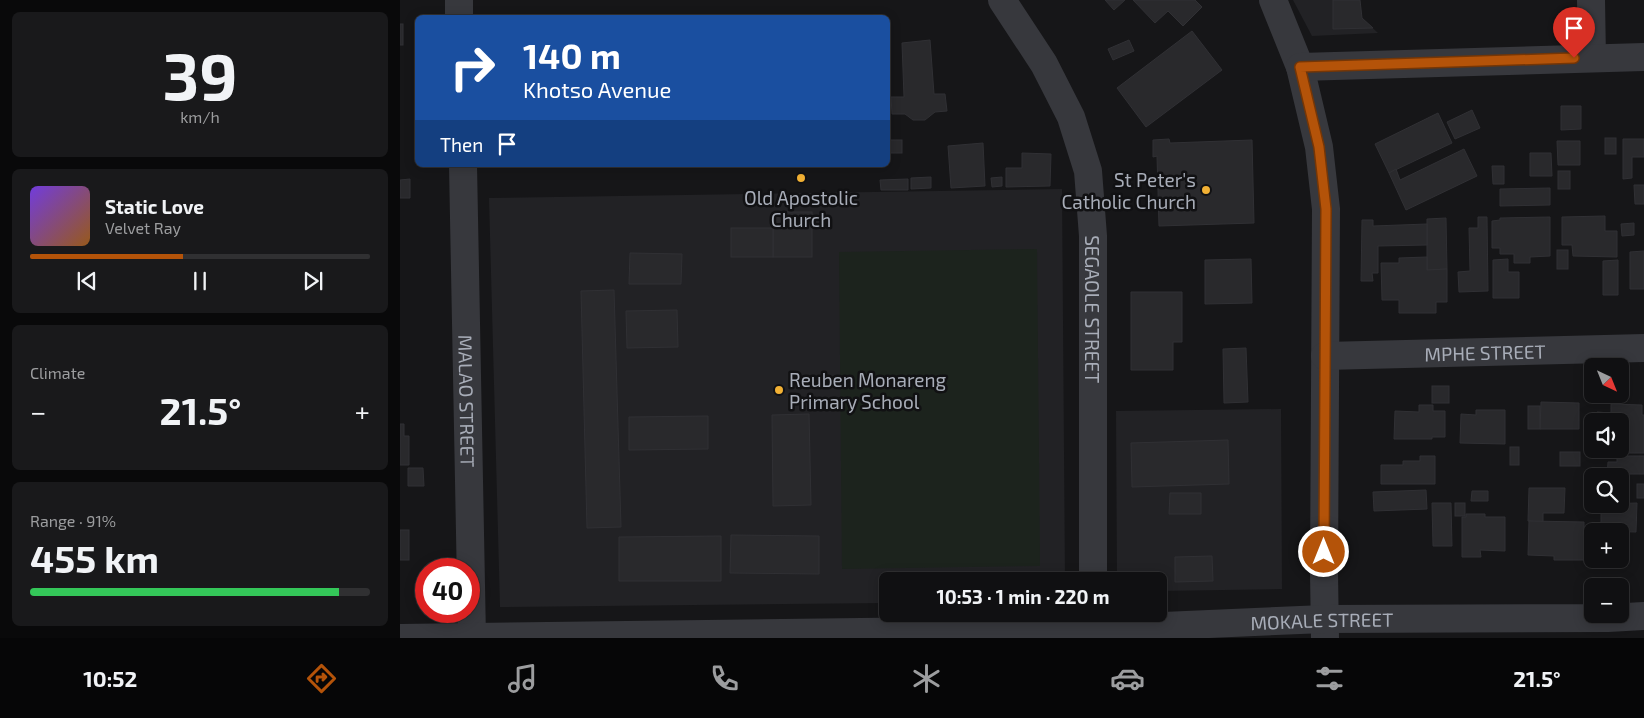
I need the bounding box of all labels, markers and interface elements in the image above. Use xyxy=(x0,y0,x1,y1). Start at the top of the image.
pin xyxy=(1553,7,1595,58)
icon: arrive xyxy=(1560,14,1588,42)
text: 140 m xyxy=(523,34,621,76)
text: 39 xyxy=(162,35,238,113)
icon: right xyxy=(440,35,505,100)
text: Khotso Avenue xyxy=(523,76,671,102)
text: km/h xyxy=(180,107,220,126)
icon: arrive xyxy=(493,130,521,158)
text: Then xyxy=(440,133,483,156)
place label: St Peter's Catholic Church xyxy=(1061,168,1196,213)
marker: Old Apostolic Church xyxy=(795,172,807,184)
marker: St Peter's Catholic Church xyxy=(1200,184,1212,196)
place label: Old Apostolic Church xyxy=(744,186,858,231)
text: Static Love xyxy=(105,195,204,218)
text: Velvet Ray xyxy=(105,218,181,237)
street label: SEGAOLE STREET xyxy=(1082,235,1105,383)
icon: previous xyxy=(73,267,101,295)
icon: pause xyxy=(186,267,214,295)
icon: next xyxy=(299,267,327,295)
street label: MALAO STREET xyxy=(455,334,480,468)
street label: MPHE STREET xyxy=(1424,339,1546,365)
north arrow xyxy=(1584,358,1629,402)
map controls xyxy=(1584,358,1629,623)
text: Climate xyxy=(30,363,85,382)
place label: Reuben Monareng Primary School xyxy=(789,368,947,413)
marker: Reuben Monareng Primary School xyxy=(773,384,785,396)
text: 21.5° xyxy=(160,387,241,433)
text: − xyxy=(30,394,46,428)
text: + xyxy=(355,394,370,428)
button: sound xyxy=(1584,413,1629,458)
button: search xyxy=(1584,468,1629,513)
text: Range · 91% xyxy=(30,511,116,530)
button: + xyxy=(1584,523,1629,568)
position arrow xyxy=(1297,525,1349,577)
text: 455 km xyxy=(30,535,159,581)
speed limit sign: 40 xyxy=(415,558,480,623)
button: − xyxy=(1584,578,1629,623)
text: 10:53 · 1 min · 220 m xyxy=(937,585,1109,608)
street label: MOKALE STREET xyxy=(1250,607,1393,634)
icon: directions xyxy=(304,661,339,696)
icon: music xyxy=(505,661,540,696)
icon: phone xyxy=(707,661,742,696)
icon: climate xyxy=(909,661,944,696)
icon: car xyxy=(1110,661,1145,696)
icon: filters xyxy=(1312,661,1347,696)
text: 10:52 xyxy=(83,665,137,691)
text: 21.5° xyxy=(1513,665,1561,691)

